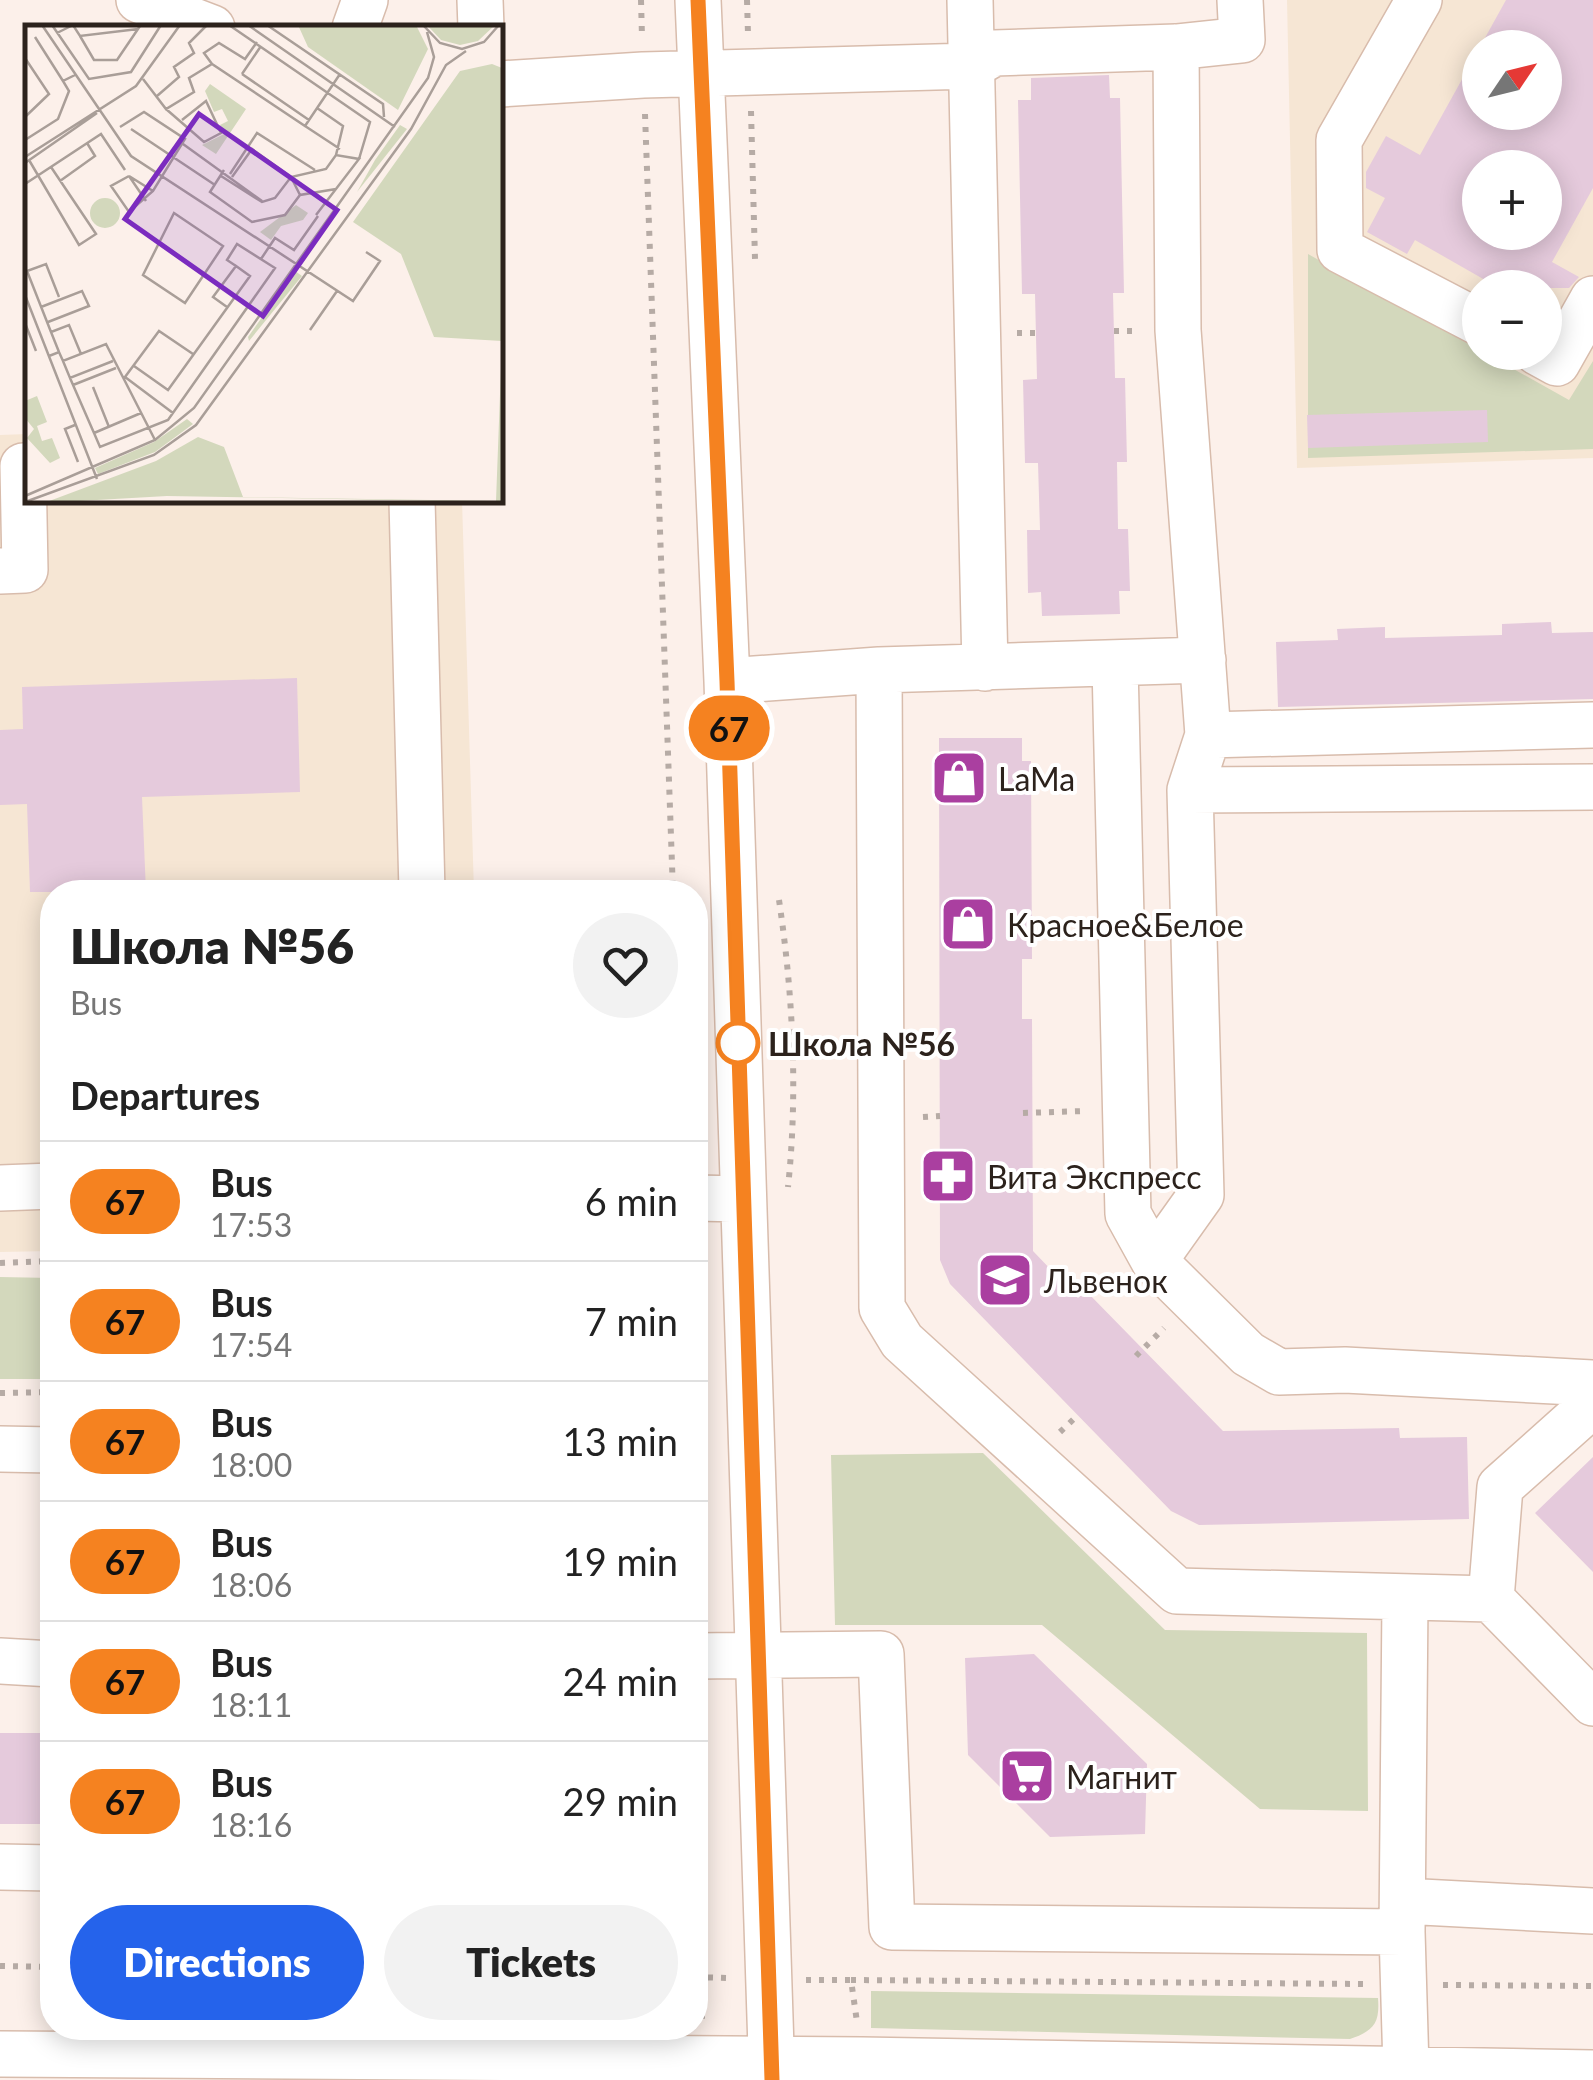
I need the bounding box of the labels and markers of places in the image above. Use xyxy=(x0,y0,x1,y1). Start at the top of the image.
shop icon: LaMa xyxy=(929,748,989,808)
place label: LaMa xyxy=(998,759,1075,798)
shop icon: Красное&Белое xyxy=(938,894,998,954)
place label: Красное&Белое xyxy=(1007,905,1244,944)
marker: Школа №56 xyxy=(717,1022,759,1064)
place label: Школа №56 xyxy=(768,1024,955,1063)
pharmacy icon: Вита Экспресс xyxy=(918,1146,978,1206)
place label: Вита Экспресс xyxy=(987,1157,1201,1196)
school or university icon: Львенок xyxy=(975,1250,1035,1310)
place label: Львенок xyxy=(1043,1261,1168,1300)
supermarket icon: Магнит xyxy=(997,1746,1057,1806)
place label: Магнит xyxy=(1066,1757,1177,1796)

